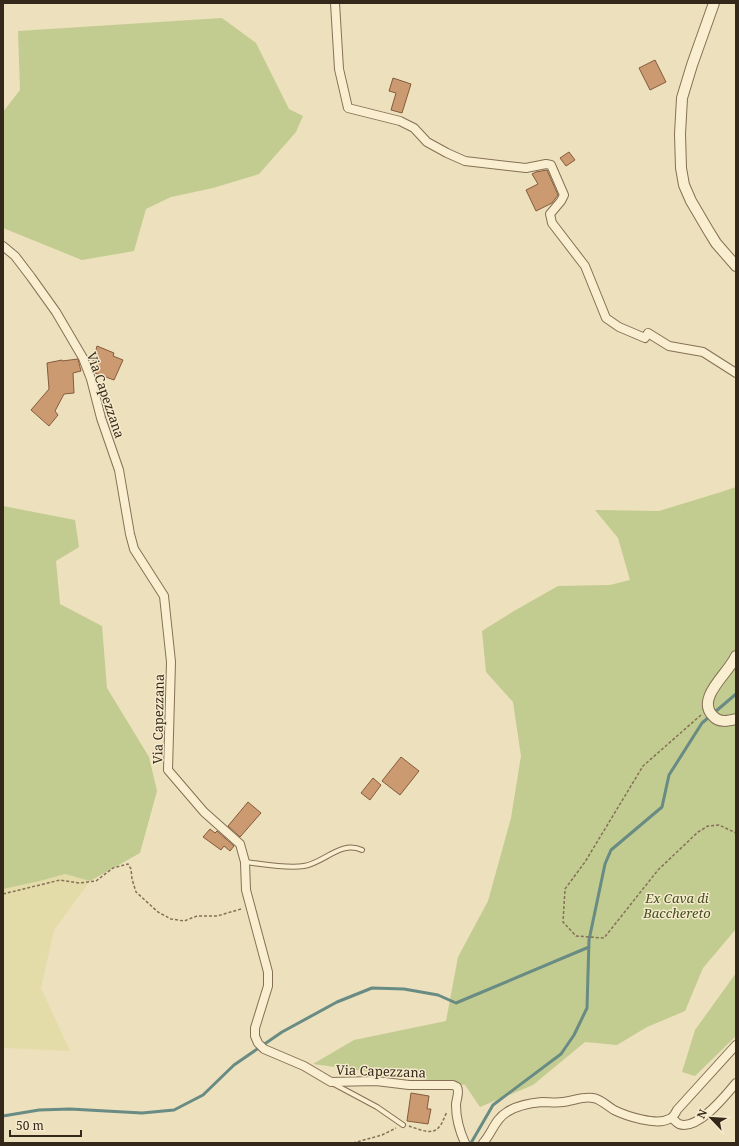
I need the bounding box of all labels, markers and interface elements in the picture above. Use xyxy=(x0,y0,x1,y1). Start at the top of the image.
street label: Via Capezzana xyxy=(83,349,129,441)
street label: Via Capezzana xyxy=(148,674,168,764)
park label: Ex Cava di Bacchereto xyxy=(642,889,711,922)
street label: Via Capezzana xyxy=(336,1060,426,1082)
north arrow xyxy=(691,1098,731,1138)
text: N xyxy=(693,1106,710,1121)
scale bar xyxy=(10,1112,81,1138)
text: 50 m xyxy=(16,1117,44,1134)

